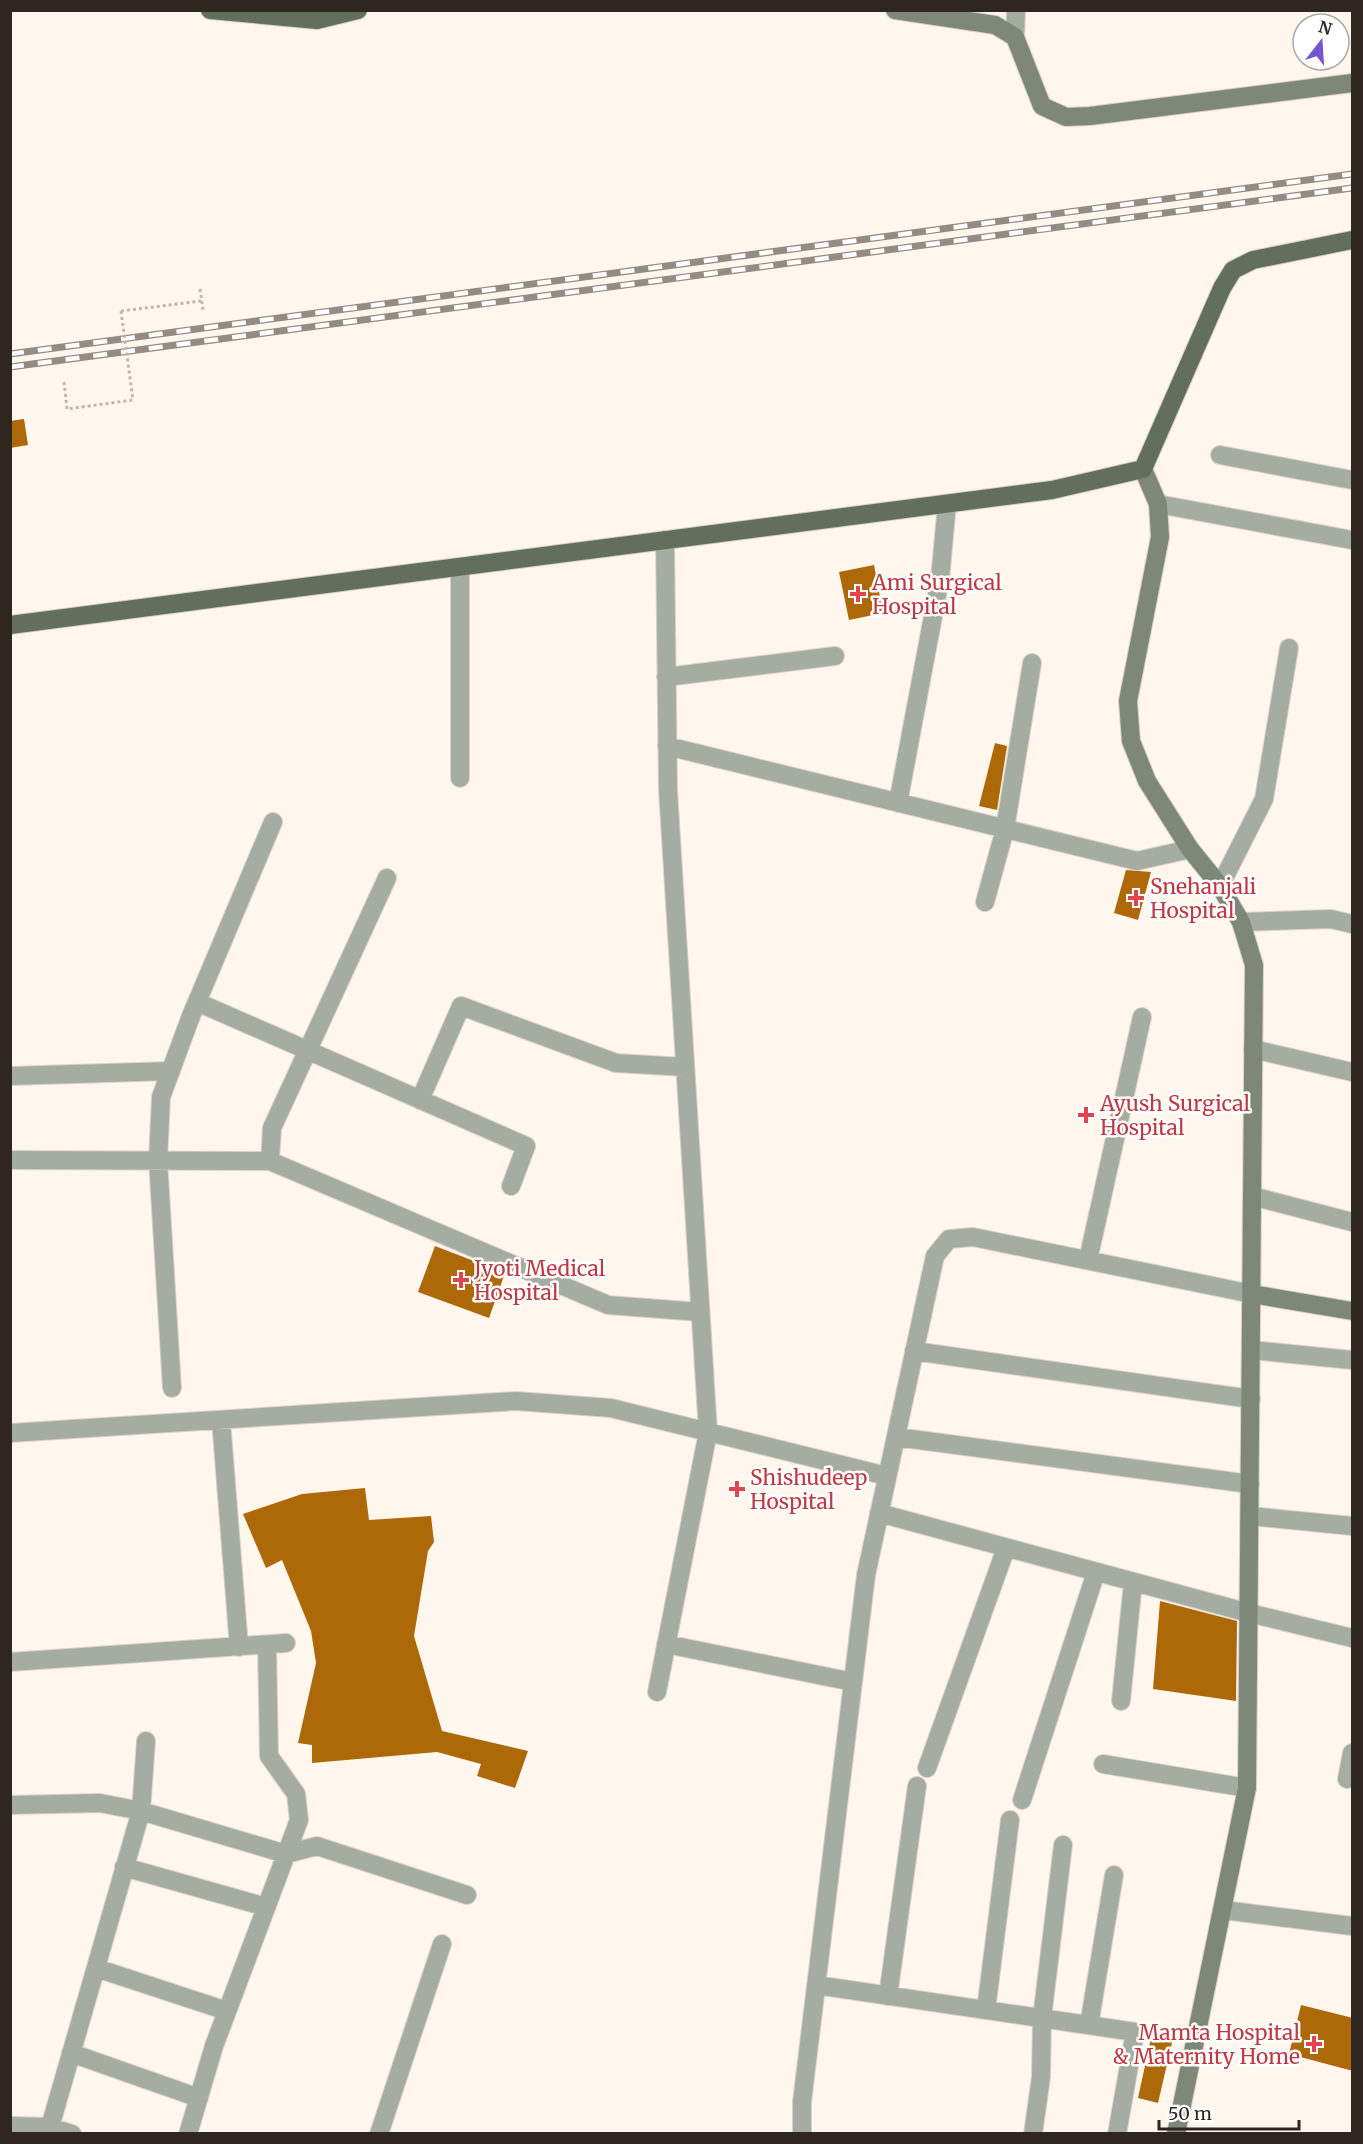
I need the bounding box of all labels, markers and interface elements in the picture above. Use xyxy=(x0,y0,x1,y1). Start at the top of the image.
north arrow xyxy=(1291,12,1351,72)
text: N xyxy=(1316,16,1335,39)
place label: Ami Surgical Hospital xyxy=(871,569,1002,620)
marker: Ami Surgical Hospital xyxy=(849,585,867,603)
place label: Snehanjali Hospital xyxy=(1150,873,1257,924)
marker: Snehanjali Hospital xyxy=(1127,889,1145,907)
place label: Ayush Surgical Hospital xyxy=(1099,1090,1251,1141)
marker: Ayush Surgical Hospital xyxy=(1077,1106,1095,1124)
place label: Jyoti Medical Hospital xyxy=(473,1255,606,1306)
marker: Jyoti Medical Hospital xyxy=(452,1271,470,1289)
place label: Shishudeep Hospital xyxy=(750,1464,868,1515)
marker: Shishudeep Hospital xyxy=(728,1480,746,1498)
place label: Mamta Hospital & Maternity Home xyxy=(1113,2019,1301,2070)
marker: Mamta Hospital & Maternity Home xyxy=(1305,2035,1323,2053)
scale bar xyxy=(1159,2093,1298,2131)
text: 50 m xyxy=(1168,2102,1212,2125)

